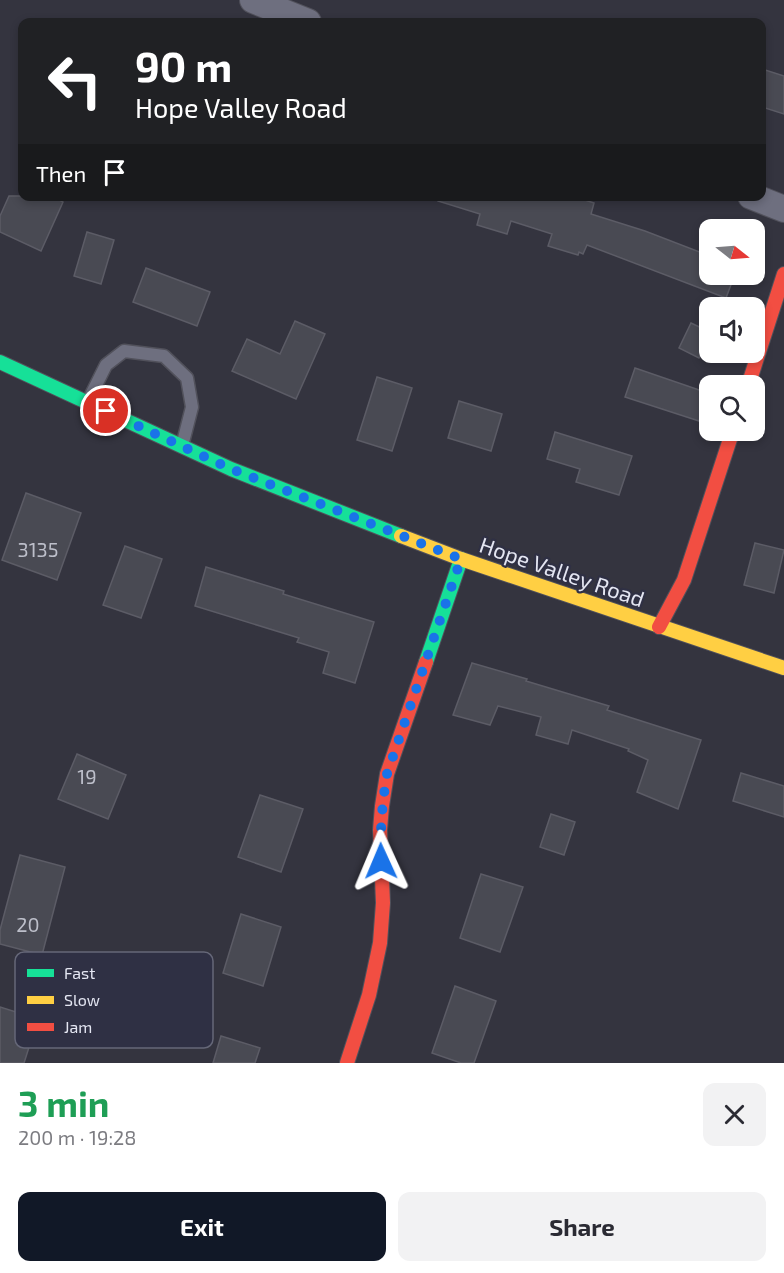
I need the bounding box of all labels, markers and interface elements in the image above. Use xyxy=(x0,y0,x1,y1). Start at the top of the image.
text: 90 m xyxy=(135,40,232,90)
icon: left xyxy=(36,42,114,120)
text: Hope Valley Road xyxy=(135,91,347,123)
icon: arrive xyxy=(98,156,131,189)
text: Then xyxy=(36,160,86,186)
north arrow xyxy=(699,219,765,285)
map controls xyxy=(699,219,765,441)
button: sound xyxy=(699,297,765,363)
button: search xyxy=(699,375,765,441)
pin xyxy=(80,385,131,436)
icon: arrive xyxy=(89,394,122,427)
street label: Hope Valley Road xyxy=(477,531,648,611)
house number: 3135 xyxy=(18,537,58,561)
house number: 19 xyxy=(77,764,97,788)
position arrow xyxy=(349,829,413,893)
house number: 20 xyxy=(16,912,40,936)
legend xyxy=(15,952,213,1048)
text: Fast xyxy=(64,963,95,982)
text: Slow xyxy=(64,990,100,1009)
text: Jam xyxy=(64,1017,92,1036)
text: 3 min xyxy=(18,1081,109,1124)
button: close xyxy=(703,1083,766,1146)
text: 200 m · 19:28 xyxy=(18,1125,136,1149)
button: Exit xyxy=(18,1192,386,1261)
button: Share xyxy=(398,1192,766,1261)

